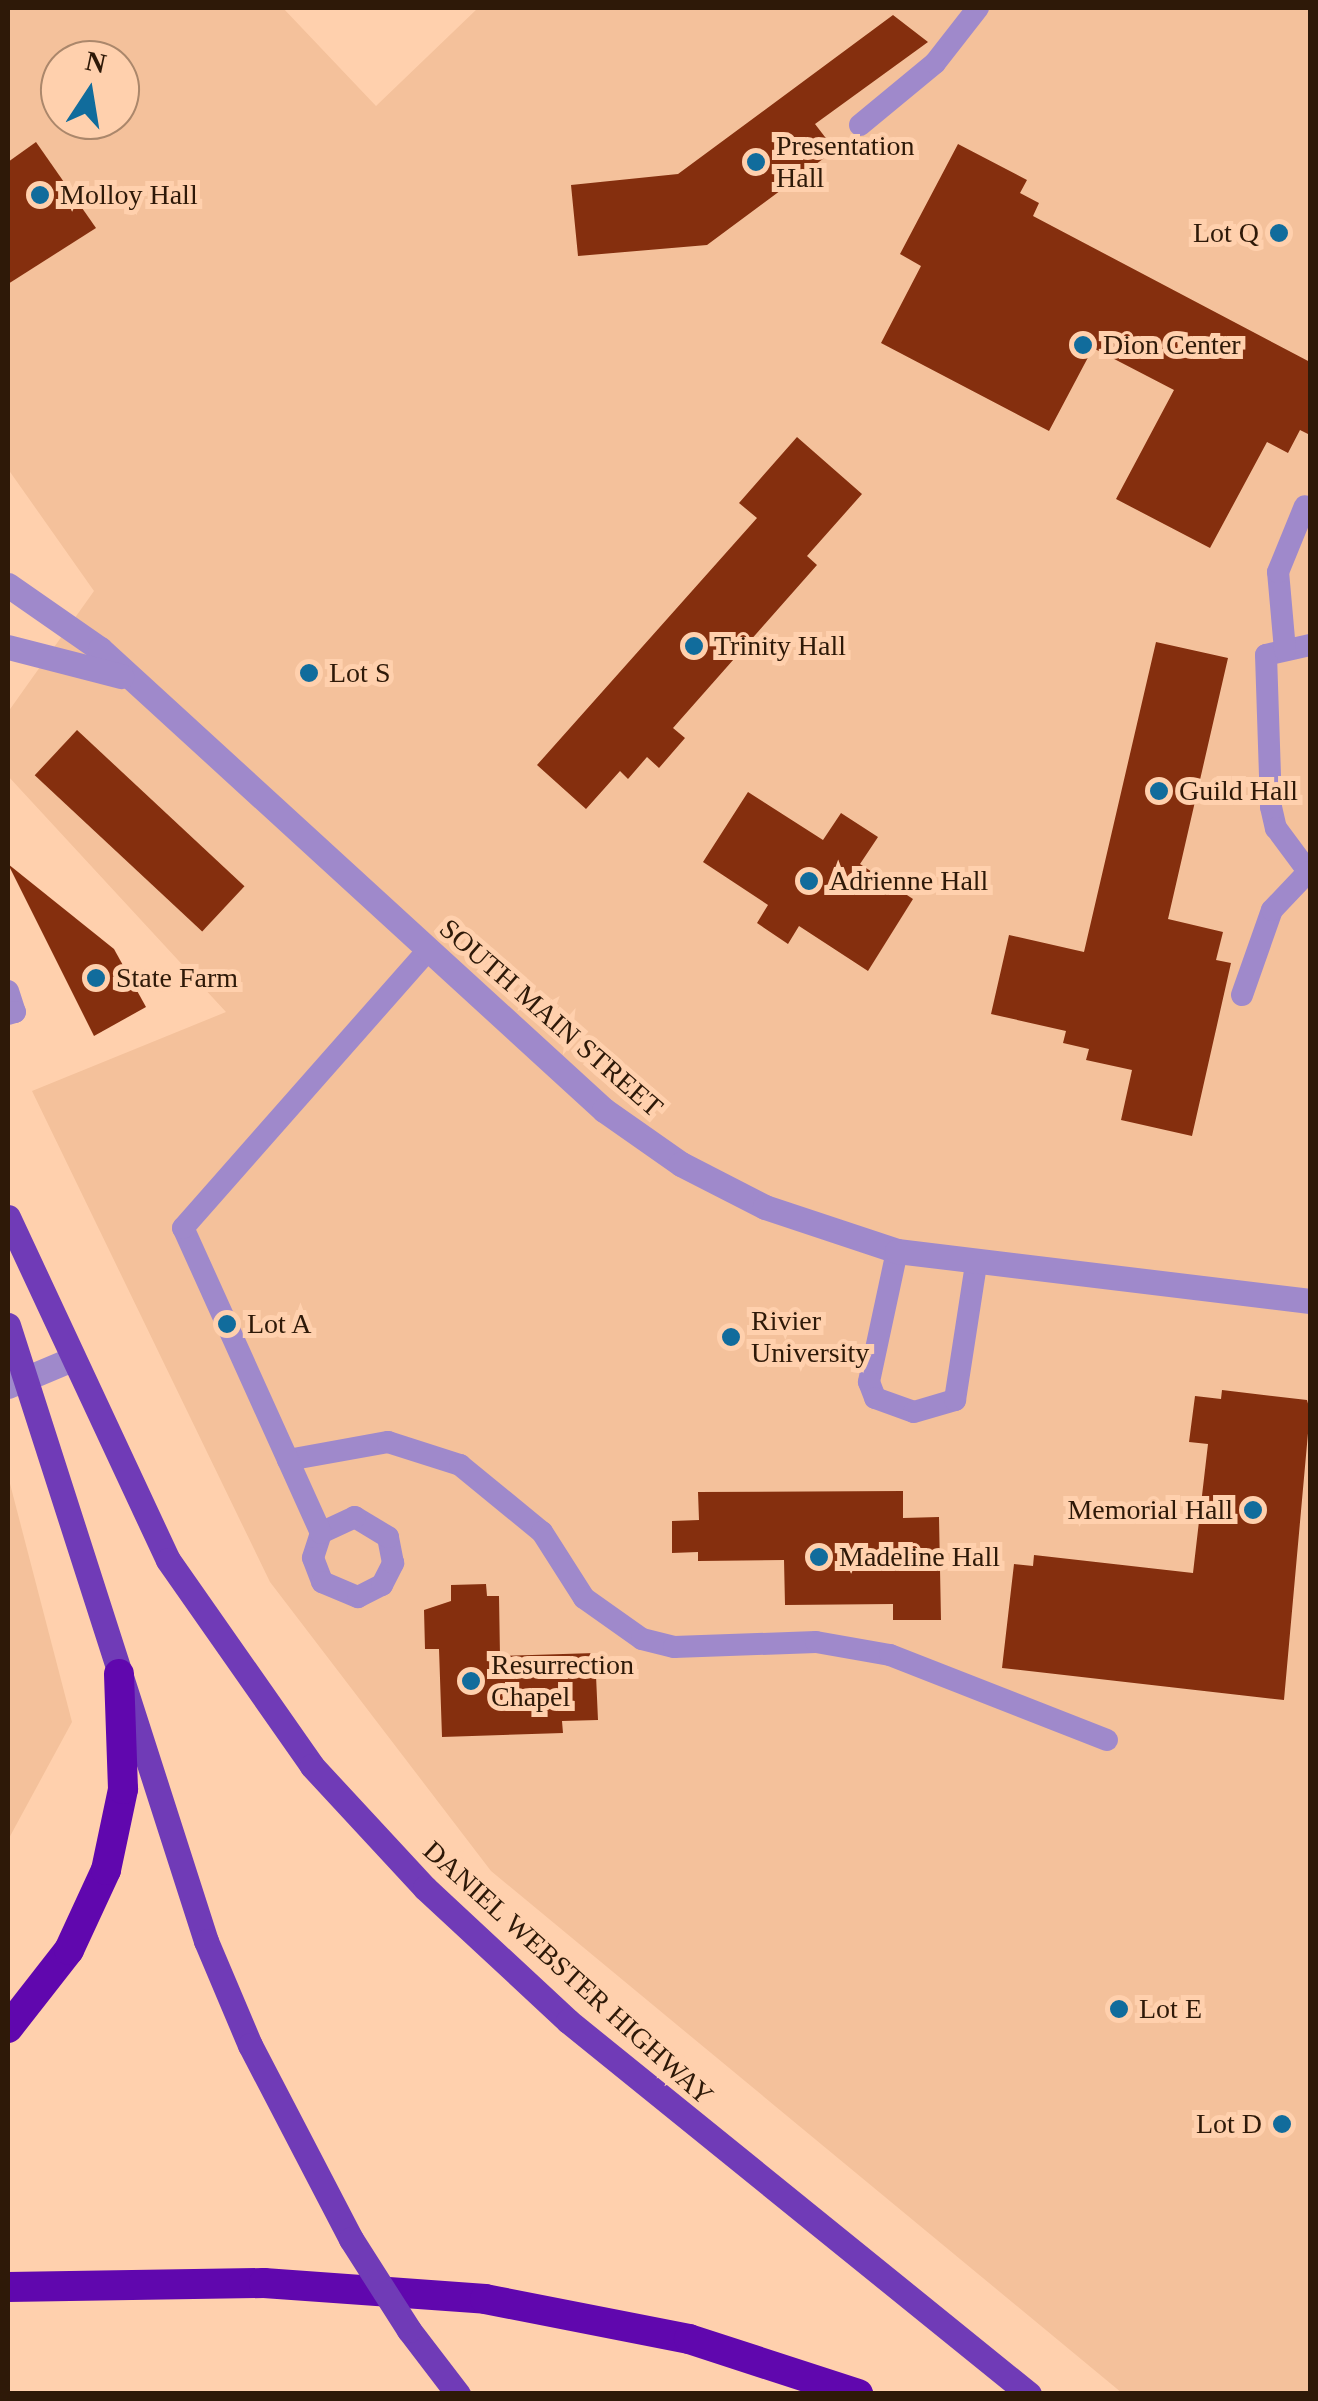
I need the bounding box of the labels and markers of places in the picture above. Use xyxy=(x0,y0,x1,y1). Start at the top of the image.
place label: Presentation Hall xyxy=(776,129,914,195)
marker: Presentation Hall xyxy=(745,151,767,173)
place label: Molloy Hall xyxy=(60,178,198,212)
marker: Molloy Hall xyxy=(29,184,51,206)
place label: Lot Q xyxy=(1193,216,1259,250)
marker: Lot Q xyxy=(1268,222,1290,244)
place label: Dion Center xyxy=(1103,328,1241,362)
marker: Dion Center xyxy=(1072,334,1094,356)
place label: Trinity Hall xyxy=(714,629,846,663)
marker: Trinity Hall xyxy=(683,635,705,657)
place label: Lot S xyxy=(329,656,390,690)
marker: Lot S xyxy=(298,662,320,684)
place label: Guild Hall xyxy=(1179,774,1298,808)
marker: Guild Hall xyxy=(1148,780,1170,802)
place label: Adrienne Hall xyxy=(829,864,988,898)
marker: Adrienne Hall xyxy=(798,870,820,892)
place label: State Farm xyxy=(116,961,238,995)
marker: State Farm xyxy=(85,967,107,989)
place label: Rivier University xyxy=(751,1304,869,1370)
place label: Lot A xyxy=(247,1307,313,1341)
marker: Lot A xyxy=(216,1313,238,1335)
marker: Rivier University xyxy=(720,1326,742,1348)
place label: Memorial Hall xyxy=(1067,1493,1233,1527)
marker: Memorial Hall xyxy=(1242,1499,1264,1521)
place label: Madeline Hall xyxy=(839,1540,1000,1574)
marker: Madeline Hall xyxy=(808,1546,830,1568)
place label: Resurrection Chapel xyxy=(491,1648,634,1714)
marker: Resurrection Chapel xyxy=(460,1670,482,1692)
place label: Lot E xyxy=(1139,1992,1202,2026)
marker: Lot E xyxy=(1108,1998,1130,2020)
place label: Lot D xyxy=(1196,2107,1262,2141)
marker: Lot D xyxy=(1271,2113,1293,2135)

